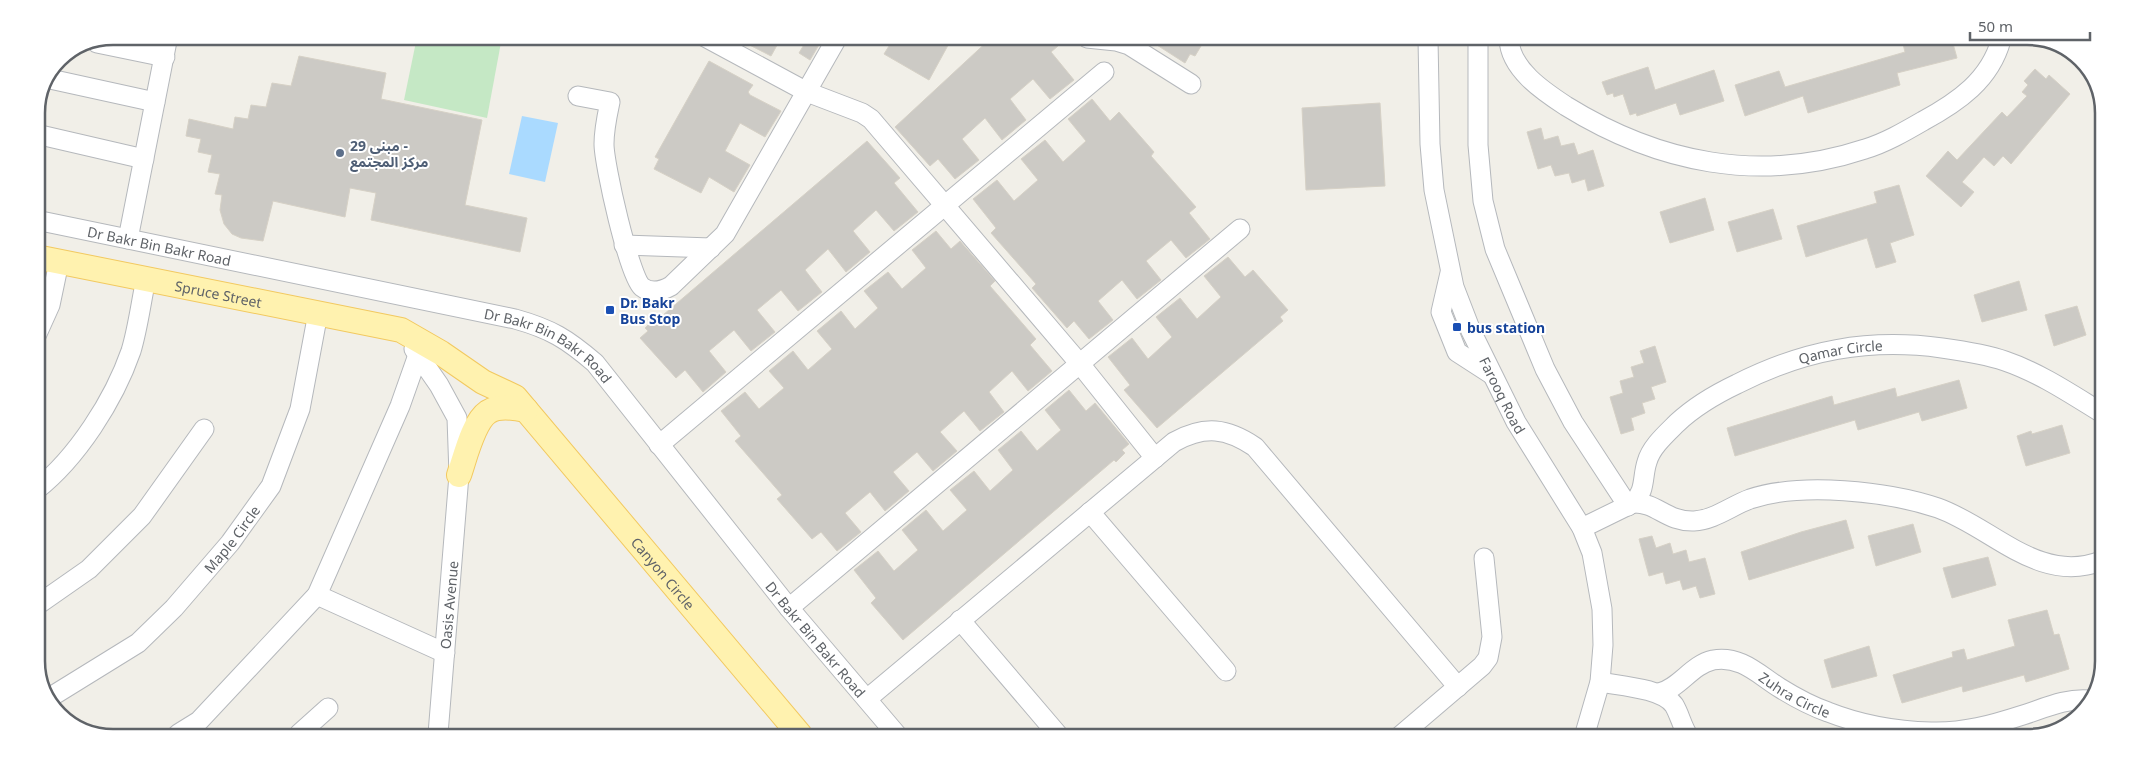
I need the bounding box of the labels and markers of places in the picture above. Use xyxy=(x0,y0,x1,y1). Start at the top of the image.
place label: مبنى 29 - مركز المجتمع xyxy=(350,136,429,172)
marker: مبنى 29 - مركز المجتمع xyxy=(334,147,346,159)
place label: Dr. Bakr Bus Stop xyxy=(620,293,681,328)
marker: Dr. Bakr Bus Stop xyxy=(604,304,616,316)
place label: bus station xyxy=(1467,318,1545,337)
marker: bus station xyxy=(1451,321,1463,333)

